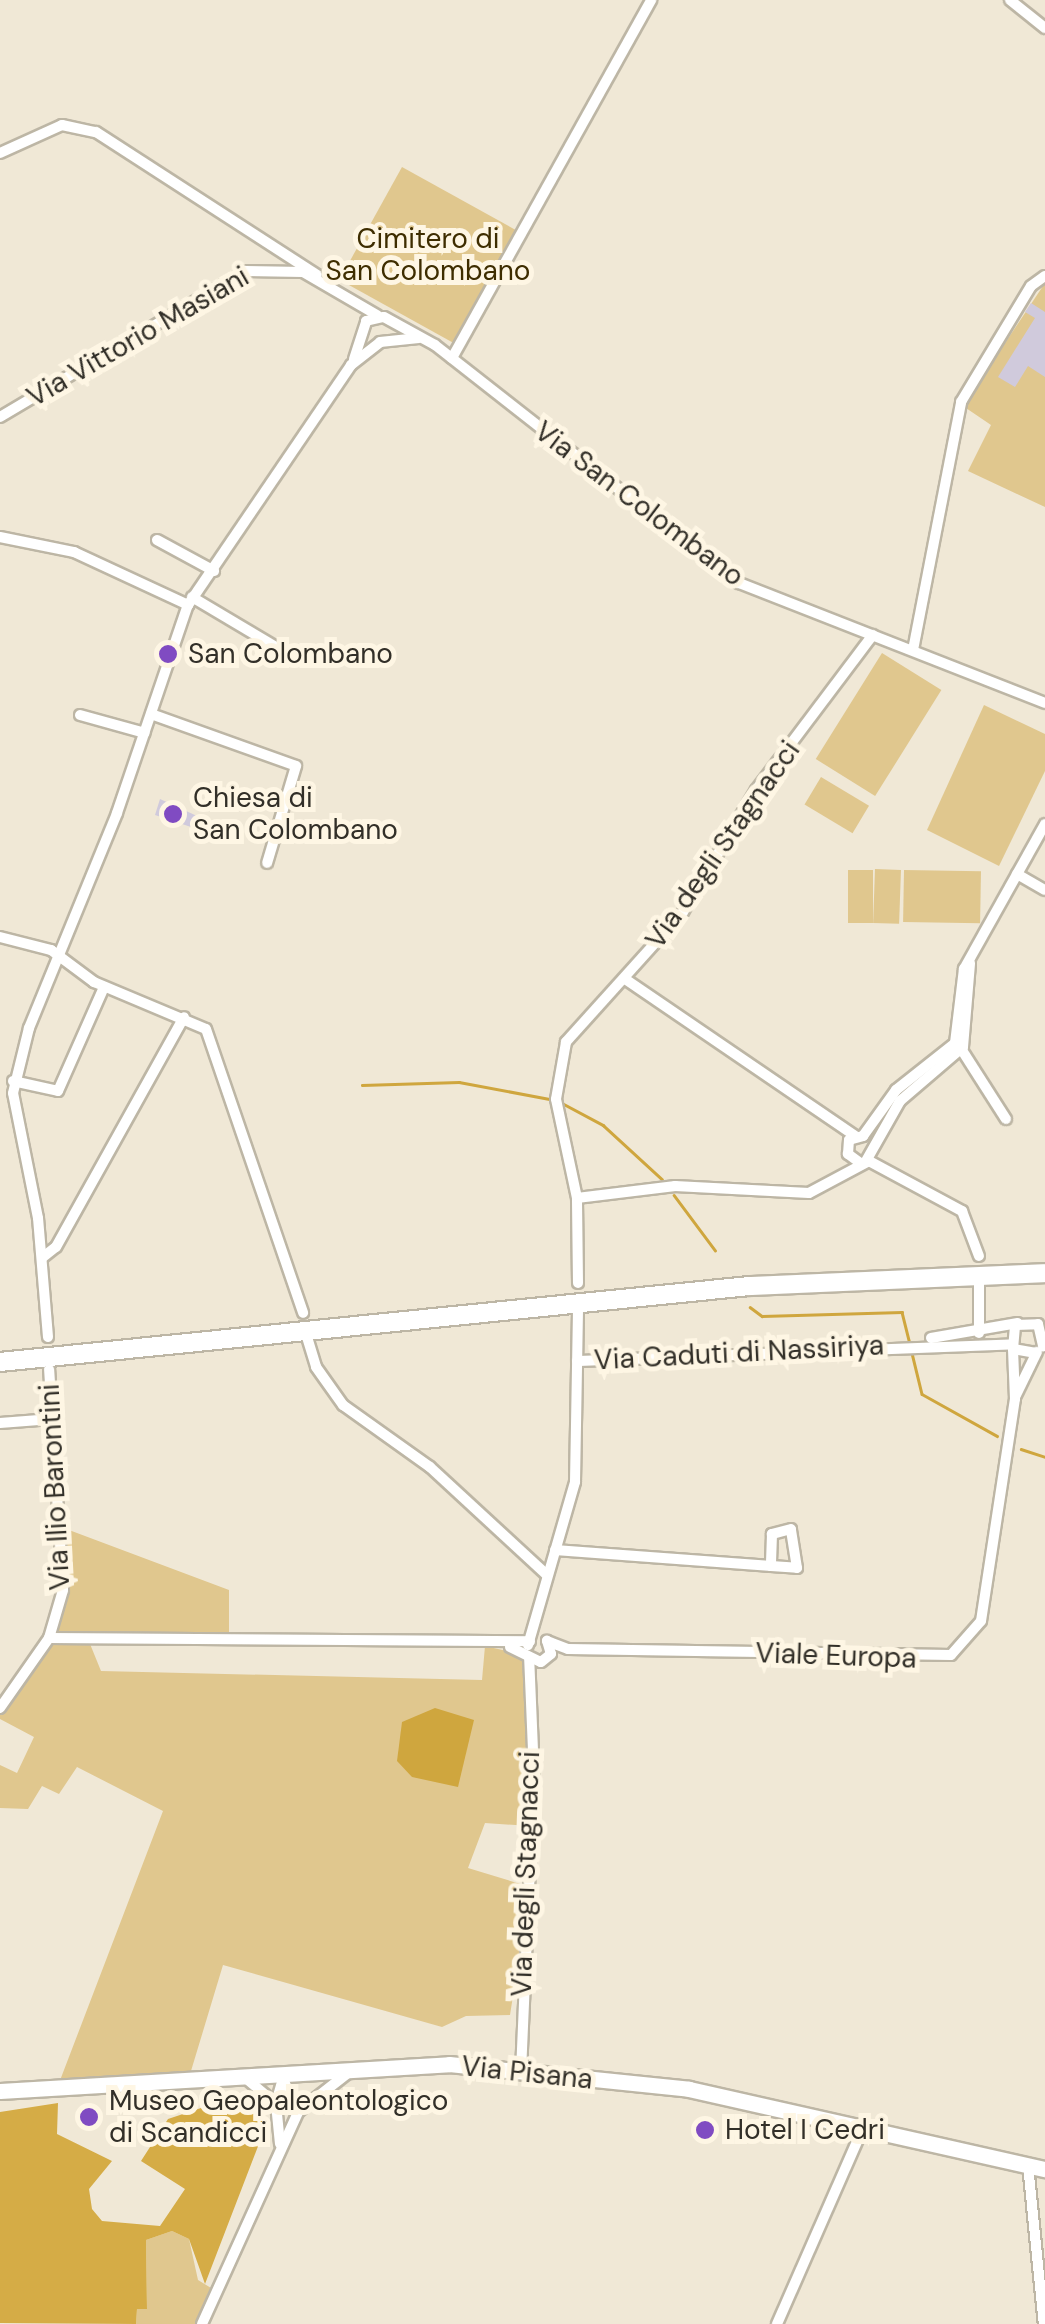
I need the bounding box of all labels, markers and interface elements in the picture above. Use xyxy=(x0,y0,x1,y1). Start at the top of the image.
park label: Cimitero di San Colombano xyxy=(326,222,530,288)
street label: Via Vittorio Masiani xyxy=(21,260,255,414)
street label: Via San Colombano xyxy=(528,414,750,594)
place label: San Colombano xyxy=(188,637,393,671)
marker: San Colombano xyxy=(157,643,179,665)
street label: Via degli Stagnacci xyxy=(639,735,807,955)
place label: Chiesa di San Colombano xyxy=(193,781,398,847)
marker: Chiesa di San Colombano xyxy=(162,803,184,825)
street label: Via Caduti di Nassiriya xyxy=(593,1329,885,1377)
street label: Via Ilio Barontini xyxy=(33,1383,77,1591)
street label: Viale Europa xyxy=(755,1636,917,1676)
street label: Via degli Stagnacci xyxy=(505,1751,547,1997)
street label: Via Pisana xyxy=(460,2049,594,2097)
place label: Museo Geopaleontologico di Scandicci xyxy=(109,2084,448,2150)
marker: Museo Geopaleontologico di Scandicci xyxy=(78,2106,100,2128)
place label: Hotel I Cedri xyxy=(725,2113,885,2147)
marker: Hotel I Cedri xyxy=(694,2119,716,2141)

